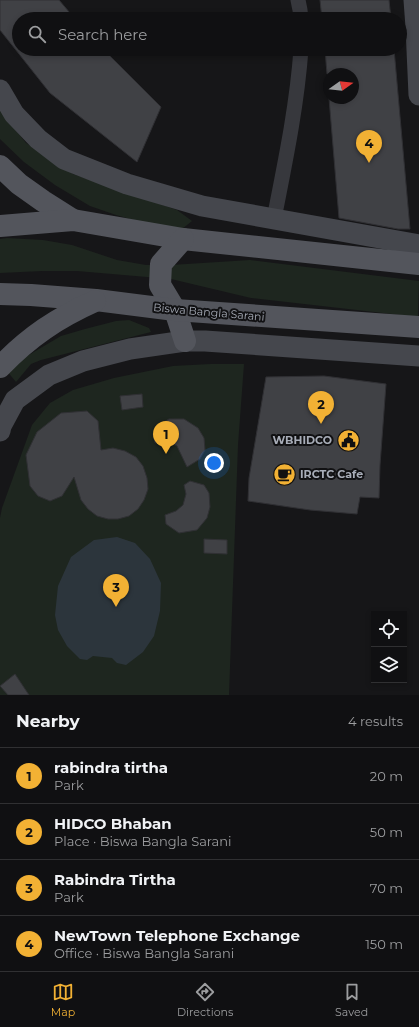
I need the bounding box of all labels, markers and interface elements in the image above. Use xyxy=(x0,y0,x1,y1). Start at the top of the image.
search box xyxy=(12,12,407,56)
icon: search xyxy=(26,23,48,45)
text: Search here xyxy=(58,25,147,44)
north arrow xyxy=(323,68,359,104)
pin: 4 xyxy=(356,130,382,163)
street label: Biswa Bangla Sarani xyxy=(153,300,265,324)
pin: 2 xyxy=(308,391,334,424)
pin: 1 xyxy=(153,421,179,454)
public building icon: WBHIDCO xyxy=(335,427,361,453)
place label: WBHIDCO xyxy=(272,433,332,447)
your location xyxy=(204,453,224,473)
cafe icon: IRCTC Cafe xyxy=(272,461,298,487)
place label: IRCTC Cafe xyxy=(300,467,363,481)
pin: 3 xyxy=(103,574,129,607)
map controls xyxy=(371,611,407,683)
button: locate xyxy=(371,611,407,647)
button: layers xyxy=(371,647,407,683)
text: Nearby xyxy=(16,711,80,731)
text: 4 results xyxy=(348,713,403,729)
text: rabindra tirtha xyxy=(54,758,168,777)
text: 1 xyxy=(26,768,32,784)
text: 20 m xyxy=(370,768,403,784)
text: Park xyxy=(54,777,84,793)
text: HIDCO Bhaban xyxy=(54,814,172,833)
text: 2 xyxy=(25,824,33,840)
text: 50 m xyxy=(370,824,403,840)
text: Place · Biswa Bangla Sarani xyxy=(54,833,231,849)
text: Rabindra Tirtha xyxy=(54,870,176,889)
text: 3 xyxy=(25,880,33,896)
text: 70 m xyxy=(370,880,403,896)
text: Park xyxy=(54,889,84,905)
text: NewTown Telephone Exchange xyxy=(54,926,300,945)
text: 4 xyxy=(25,936,33,952)
text: 150 m xyxy=(365,936,403,952)
text: Office · Biswa Bangla Sarani xyxy=(54,945,234,961)
tab: Map xyxy=(51,981,75,1019)
tab: Directions xyxy=(177,981,233,1019)
tab: Saved xyxy=(335,981,368,1019)

